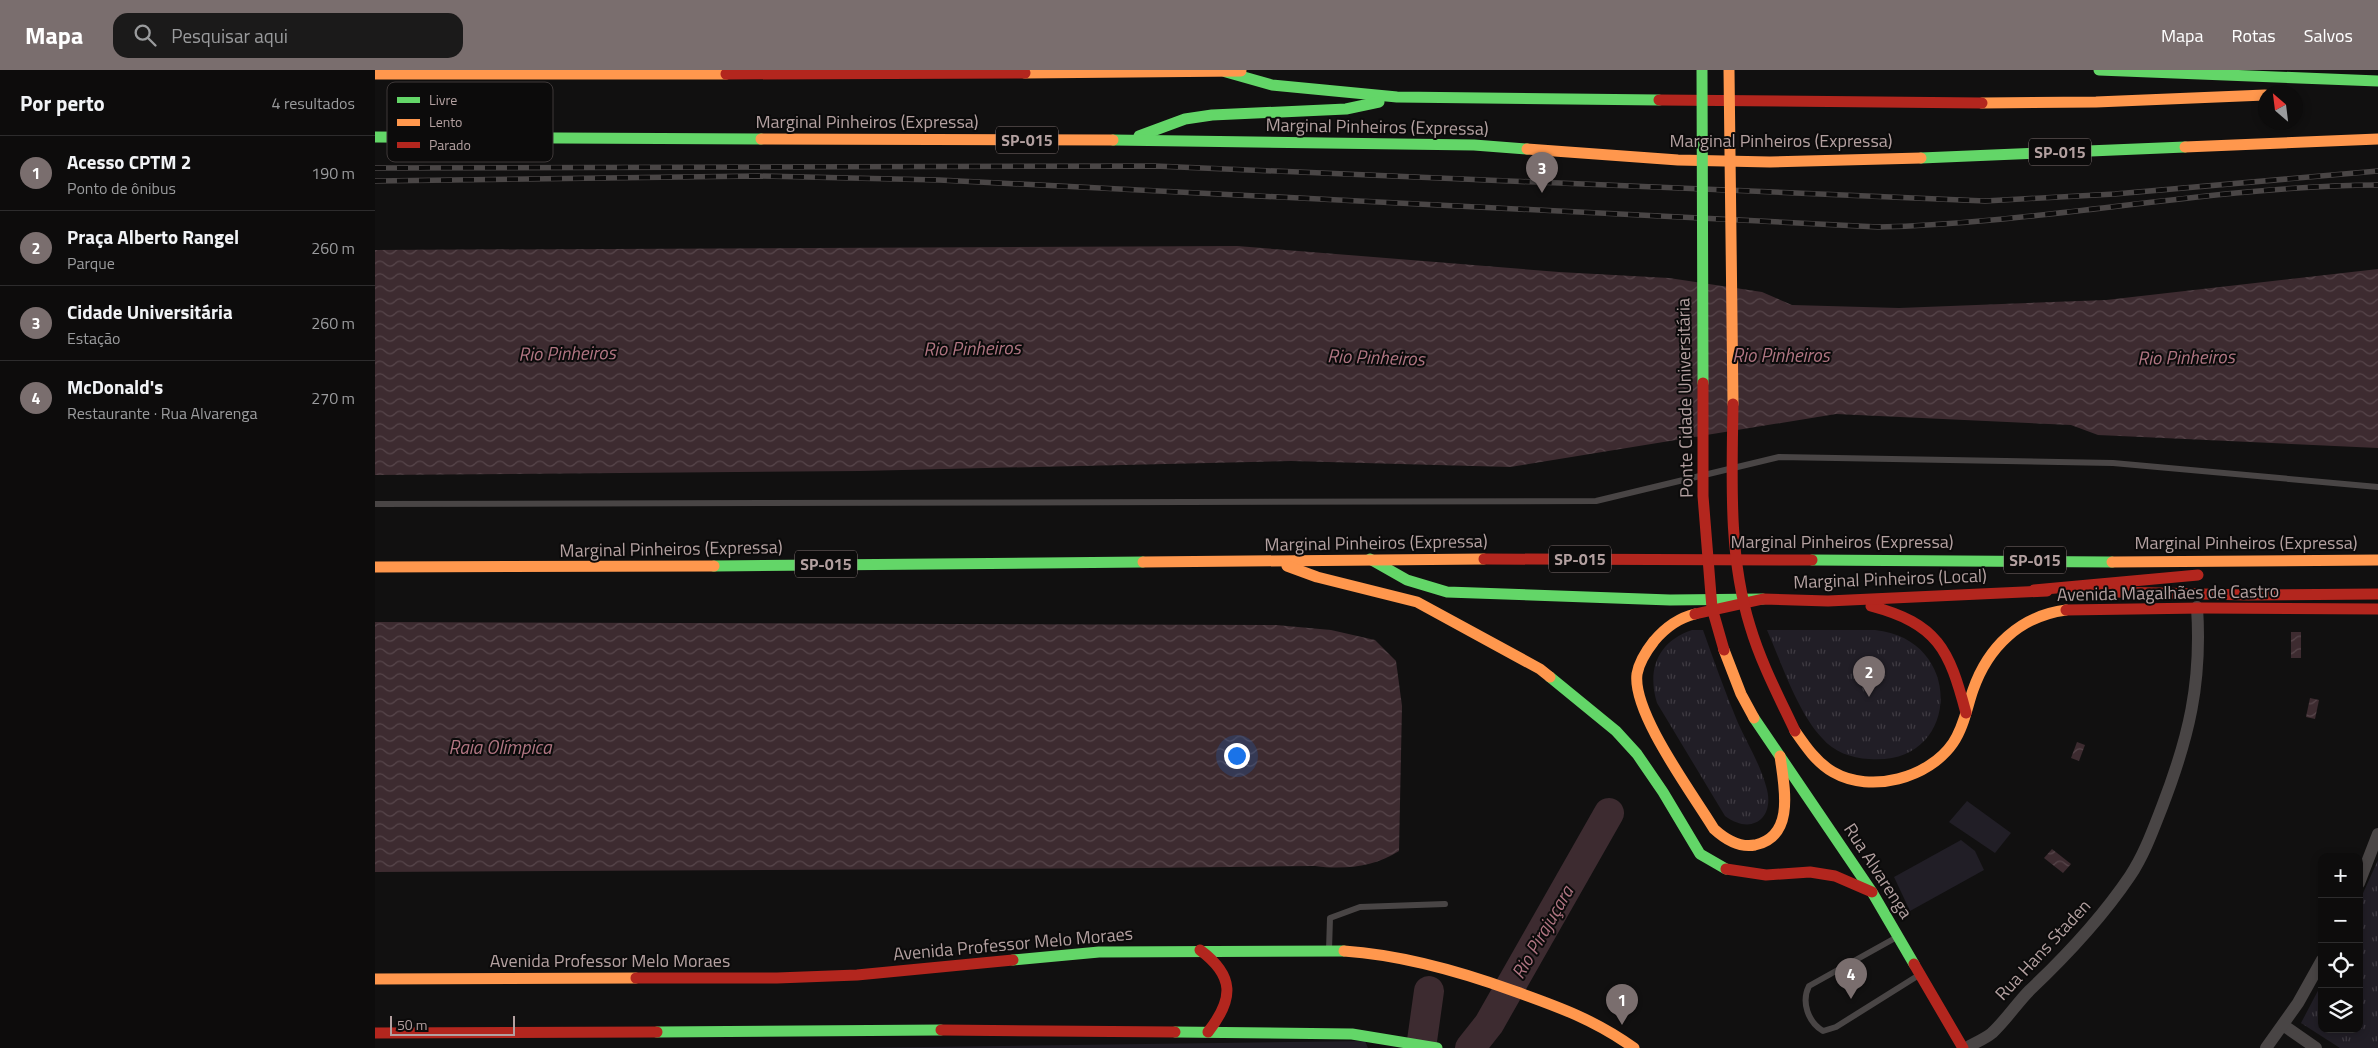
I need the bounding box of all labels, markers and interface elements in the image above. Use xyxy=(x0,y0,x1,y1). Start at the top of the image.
search box xyxy=(113,13,463,58)
text: Mapa xyxy=(25,17,83,53)
icon: search xyxy=(131,21,159,49)
text: Pesquisar aqui xyxy=(171,21,288,50)
text: Mapa xyxy=(2161,22,2204,49)
text: Rotas xyxy=(2232,22,2276,49)
text: Salvos xyxy=(2304,22,2353,49)
legend xyxy=(387,82,553,162)
north arrow xyxy=(2258,85,2303,130)
text: Por perto xyxy=(20,87,105,119)
text: Livre xyxy=(429,89,457,110)
text: 4 resultados xyxy=(271,91,355,115)
street label: Marginal Pinheiros (Expressa) xyxy=(755,108,979,135)
text: Lento xyxy=(429,111,463,132)
street label: Marginal Pinheiros (Expressa) xyxy=(1265,111,1489,142)
road number: SP-015 xyxy=(996,126,1058,154)
street label: Marginal Pinheiros (Expressa) xyxy=(1669,127,1893,154)
text: Parado xyxy=(429,134,471,155)
road number: SP-015 xyxy=(2029,138,2091,165)
text: Acesso CPTM 2 xyxy=(67,147,191,176)
pin: 3 xyxy=(1526,152,1558,193)
text: 1 xyxy=(32,161,40,185)
text: 190 m xyxy=(311,161,355,185)
text: Ponto de ônibus xyxy=(67,176,176,200)
text: Praça Alberto Rangel xyxy=(67,222,239,251)
text: 2 xyxy=(32,236,40,260)
text: 260 m xyxy=(311,236,355,260)
text: Parque xyxy=(67,251,115,275)
text: Cidade Universitária xyxy=(67,297,233,326)
street label: Ponte Cidade Universitária xyxy=(1669,298,1700,498)
text: 3 xyxy=(32,311,40,335)
text: 260 m xyxy=(311,311,355,335)
text: Estação xyxy=(67,326,120,350)
water label: Rio Pinheiros xyxy=(923,332,1023,363)
water label: Rio Pinheiros xyxy=(518,337,618,368)
water label: Rio Pinheiros xyxy=(1327,340,1427,373)
water label: Rio Pinheiros xyxy=(1732,340,1832,369)
water label: Rio Pinheiros xyxy=(2137,341,2237,372)
text: McDonald's xyxy=(67,372,163,401)
text: 4 xyxy=(32,386,40,410)
text: 270 m xyxy=(311,386,355,410)
text: Restaurante · Rua Alvarenga xyxy=(67,401,258,425)
street label: Marginal Pinheiros (Expressa) xyxy=(1264,527,1488,558)
street label: Marginal Pinheiros (Expressa) xyxy=(1730,528,1954,555)
street label: Marginal Pinheiros (Expressa) xyxy=(2134,529,2358,556)
street label: Marginal Pinheiros (Expressa) xyxy=(559,533,783,564)
road number: SP-015 xyxy=(1549,546,1611,572)
road number: SP-015 xyxy=(2004,546,2066,574)
road number: SP-015 xyxy=(795,550,857,578)
street label: Marginal Pinheiros (Local) xyxy=(1793,562,1987,595)
street label: Avenida Magalhães de Castro xyxy=(2057,577,2279,608)
pin: 2 xyxy=(1853,656,1885,697)
water label: Raia Olímpica xyxy=(449,732,553,761)
your location xyxy=(1224,743,1250,769)
street label: Rua Alvarenga xyxy=(1837,818,1919,924)
map controls xyxy=(2318,853,2363,1033)
button: + xyxy=(2318,853,2363,898)
water label: Rio Pirajuçara xyxy=(1503,878,1581,984)
street label: Rua Hans Staden xyxy=(1988,893,2097,1006)
button: − xyxy=(2318,898,2363,943)
street label: Avenida Professor Melo Moraes xyxy=(892,920,1134,967)
button: locate xyxy=(2318,943,2363,988)
street label: Avenida Professor Melo Moraes xyxy=(490,947,730,974)
pin: 4 xyxy=(1835,958,1867,999)
pin: 1 xyxy=(1606,984,1638,1025)
button: layers xyxy=(2318,988,2363,1033)
scale bar xyxy=(390,1013,515,1036)
text: 50 m xyxy=(397,1014,427,1035)

